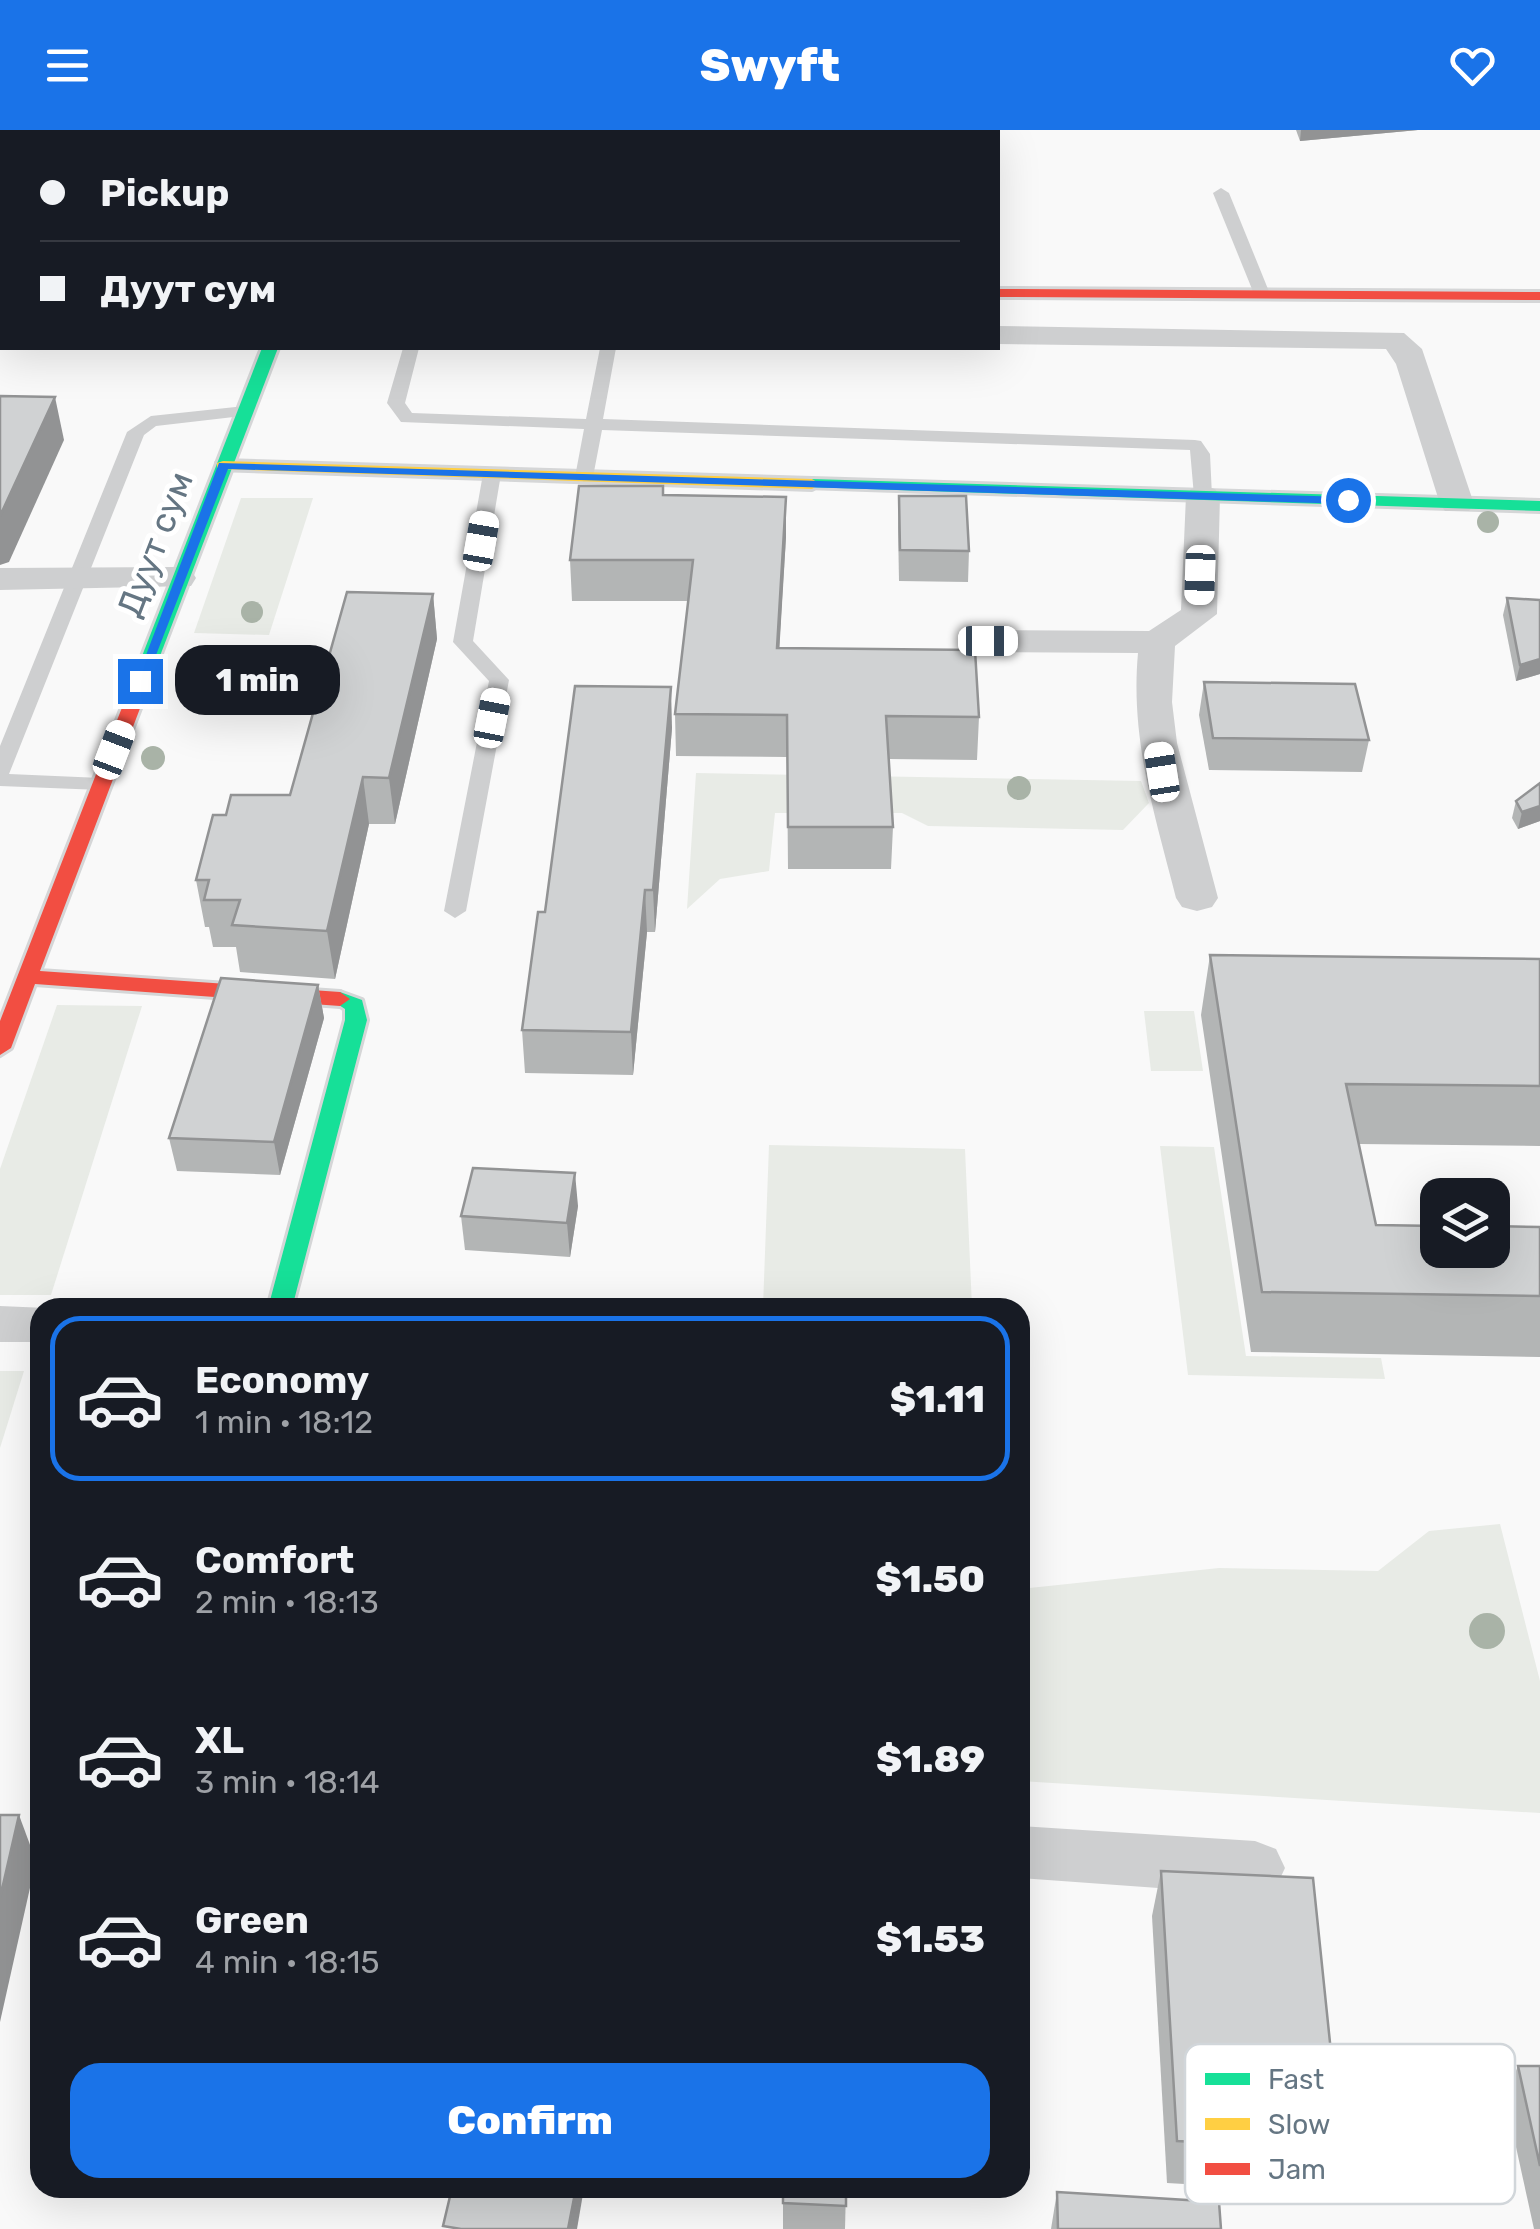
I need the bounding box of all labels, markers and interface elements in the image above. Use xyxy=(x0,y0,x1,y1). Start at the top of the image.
icon: menu xyxy=(40,38,95,93)
icon: heart xyxy=(1445,38,1500,93)
text: Swyft xyxy=(700,39,840,92)
text: Pickup xyxy=(100,170,229,216)
text: Дуут сум xyxy=(100,266,276,312)
street label: Дуут сум xyxy=(108,466,202,622)
route start xyxy=(1326,478,1371,523)
car xyxy=(461,509,501,573)
car xyxy=(1184,544,1216,606)
car xyxy=(958,626,1018,656)
callout: 1 min xyxy=(175,646,340,716)
route end xyxy=(118,659,163,704)
text: 1 min xyxy=(216,661,299,699)
car xyxy=(472,686,512,750)
car xyxy=(89,717,139,783)
car xyxy=(1142,740,1182,804)
map controls xyxy=(1420,1178,1510,1268)
button: layers xyxy=(1420,1178,1510,1268)
icon: car xyxy=(75,1354,165,1444)
text: Economy xyxy=(195,1357,369,1403)
text: $1.11 xyxy=(890,1376,985,1422)
text: 1 min · 18:12 xyxy=(195,1403,373,1441)
icon: car xyxy=(75,1534,165,1624)
text: Comfort xyxy=(195,1537,354,1583)
text: $1.50 xyxy=(876,1556,985,1602)
text: 2 min · 18:13 xyxy=(195,1583,379,1621)
icon: car xyxy=(75,1714,165,1804)
text: XL xyxy=(195,1717,244,1763)
text: $1.89 xyxy=(876,1736,985,1782)
text: 3 min · 18:14 xyxy=(195,1763,380,1801)
icon: car xyxy=(75,1894,165,1984)
text: Green xyxy=(195,1897,309,1943)
text: $1.53 xyxy=(876,1916,985,1962)
text: 4 min · 18:15 xyxy=(195,1943,379,1981)
legend xyxy=(1185,2044,1515,2204)
button: Confirm xyxy=(70,2063,990,2178)
text: Fast xyxy=(1268,2063,1324,2096)
text: Slow xyxy=(1268,2108,1330,2141)
text: Jam xyxy=(1268,2153,1326,2186)

